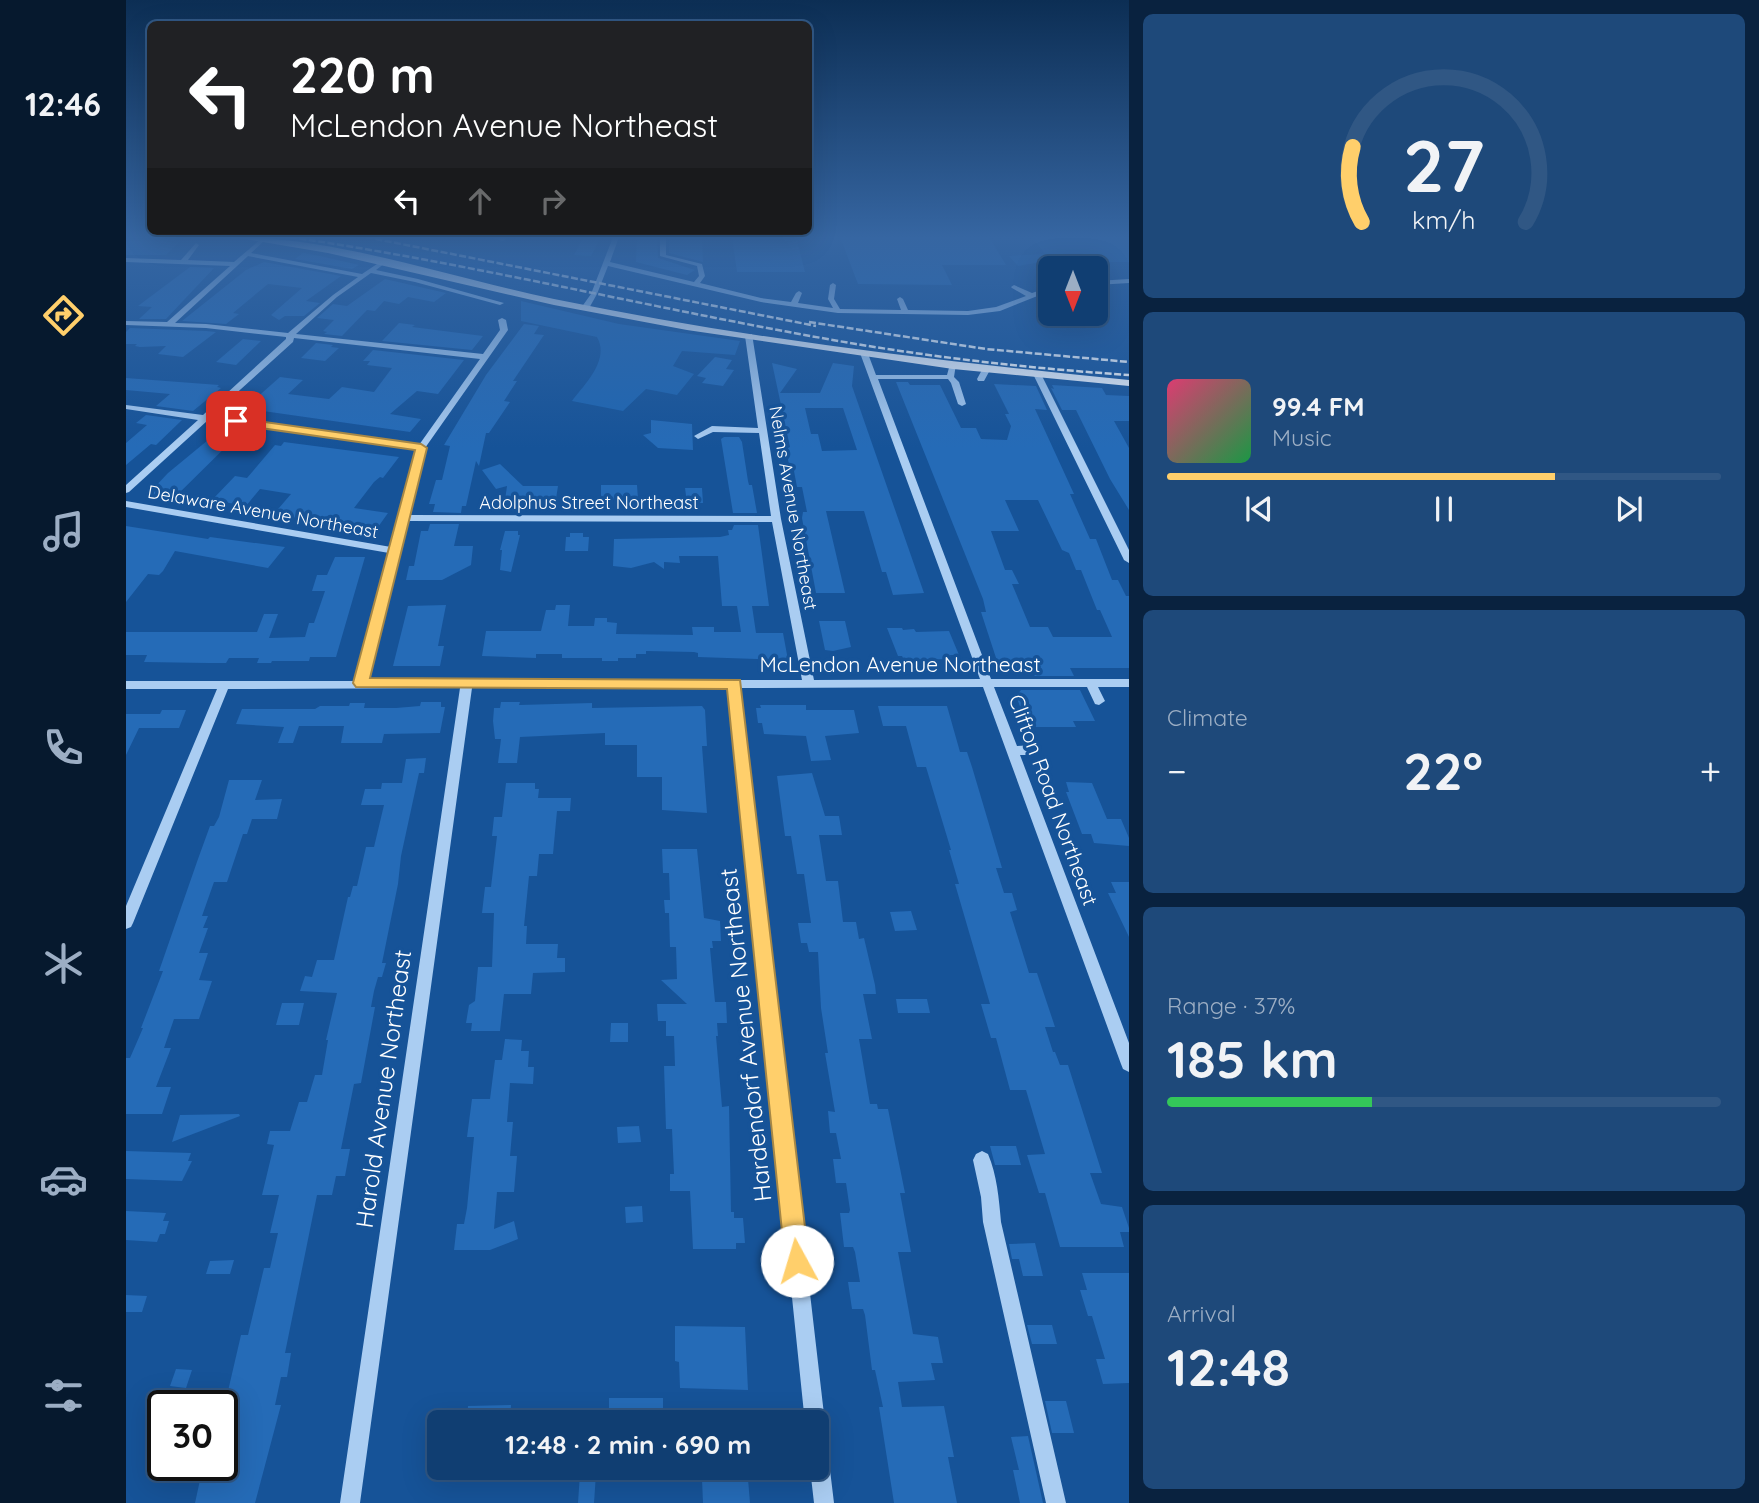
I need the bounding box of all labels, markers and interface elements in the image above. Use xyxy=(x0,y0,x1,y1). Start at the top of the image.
text: 220 m xyxy=(290,44,435,105)
icon: left xyxy=(175,49,266,140)
text: 12:46 xyxy=(25,84,101,124)
text: McLendon Avenue Northeast xyxy=(290,105,718,145)
text: 27 xyxy=(1403,119,1485,210)
icon: left xyxy=(388,182,426,220)
icon: ahead xyxy=(461,182,499,220)
icon: right xyxy=(534,182,572,220)
text: km/h xyxy=(1412,204,1476,235)
north arrow xyxy=(1038,256,1108,326)
map controls xyxy=(1038,256,1108,326)
icon: directions xyxy=(39,291,88,340)
text: 99.4 FM xyxy=(1272,390,1365,423)
pin xyxy=(206,391,266,451)
icon: arrive xyxy=(217,402,255,440)
street label: Nelms Avenue Northeast xyxy=(764,404,823,612)
text: Music xyxy=(1272,423,1332,452)
street label: Delaware Avenue Northeast xyxy=(146,480,380,543)
icon: previous xyxy=(1240,490,1278,528)
icon: pause xyxy=(1425,490,1463,528)
icon: next xyxy=(1610,490,1648,528)
street label: Adolphus Street Northeast xyxy=(479,491,699,514)
icon: music xyxy=(39,507,88,556)
street label: McLendon Avenue Northeast xyxy=(760,651,1041,677)
street label: Clifton Road Northeast xyxy=(1004,691,1104,909)
text: Climate xyxy=(1167,703,1248,732)
icon: phone xyxy=(39,723,88,772)
text: 22° xyxy=(1403,738,1483,803)
text: − xyxy=(1167,747,1187,795)
text: + xyxy=(1700,747,1721,795)
street label: Hardendorf Avenue Northeast xyxy=(713,867,777,1203)
icon: climate xyxy=(39,939,88,988)
street label: Harold Avenue Northeast xyxy=(349,948,417,1230)
text: Range · 37% xyxy=(1167,991,1295,1020)
text: 185 km xyxy=(1167,1026,1338,1091)
icon: car xyxy=(39,1155,88,1204)
position arrow xyxy=(760,1224,834,1298)
text: Arrival xyxy=(1167,1299,1236,1328)
text: 12:48 xyxy=(1167,1334,1290,1399)
icon: filters xyxy=(39,1371,88,1420)
speed limit sign: 30 xyxy=(147,1390,238,1481)
text: 12:48 · 2 min · 690 m xyxy=(505,1428,751,1461)

